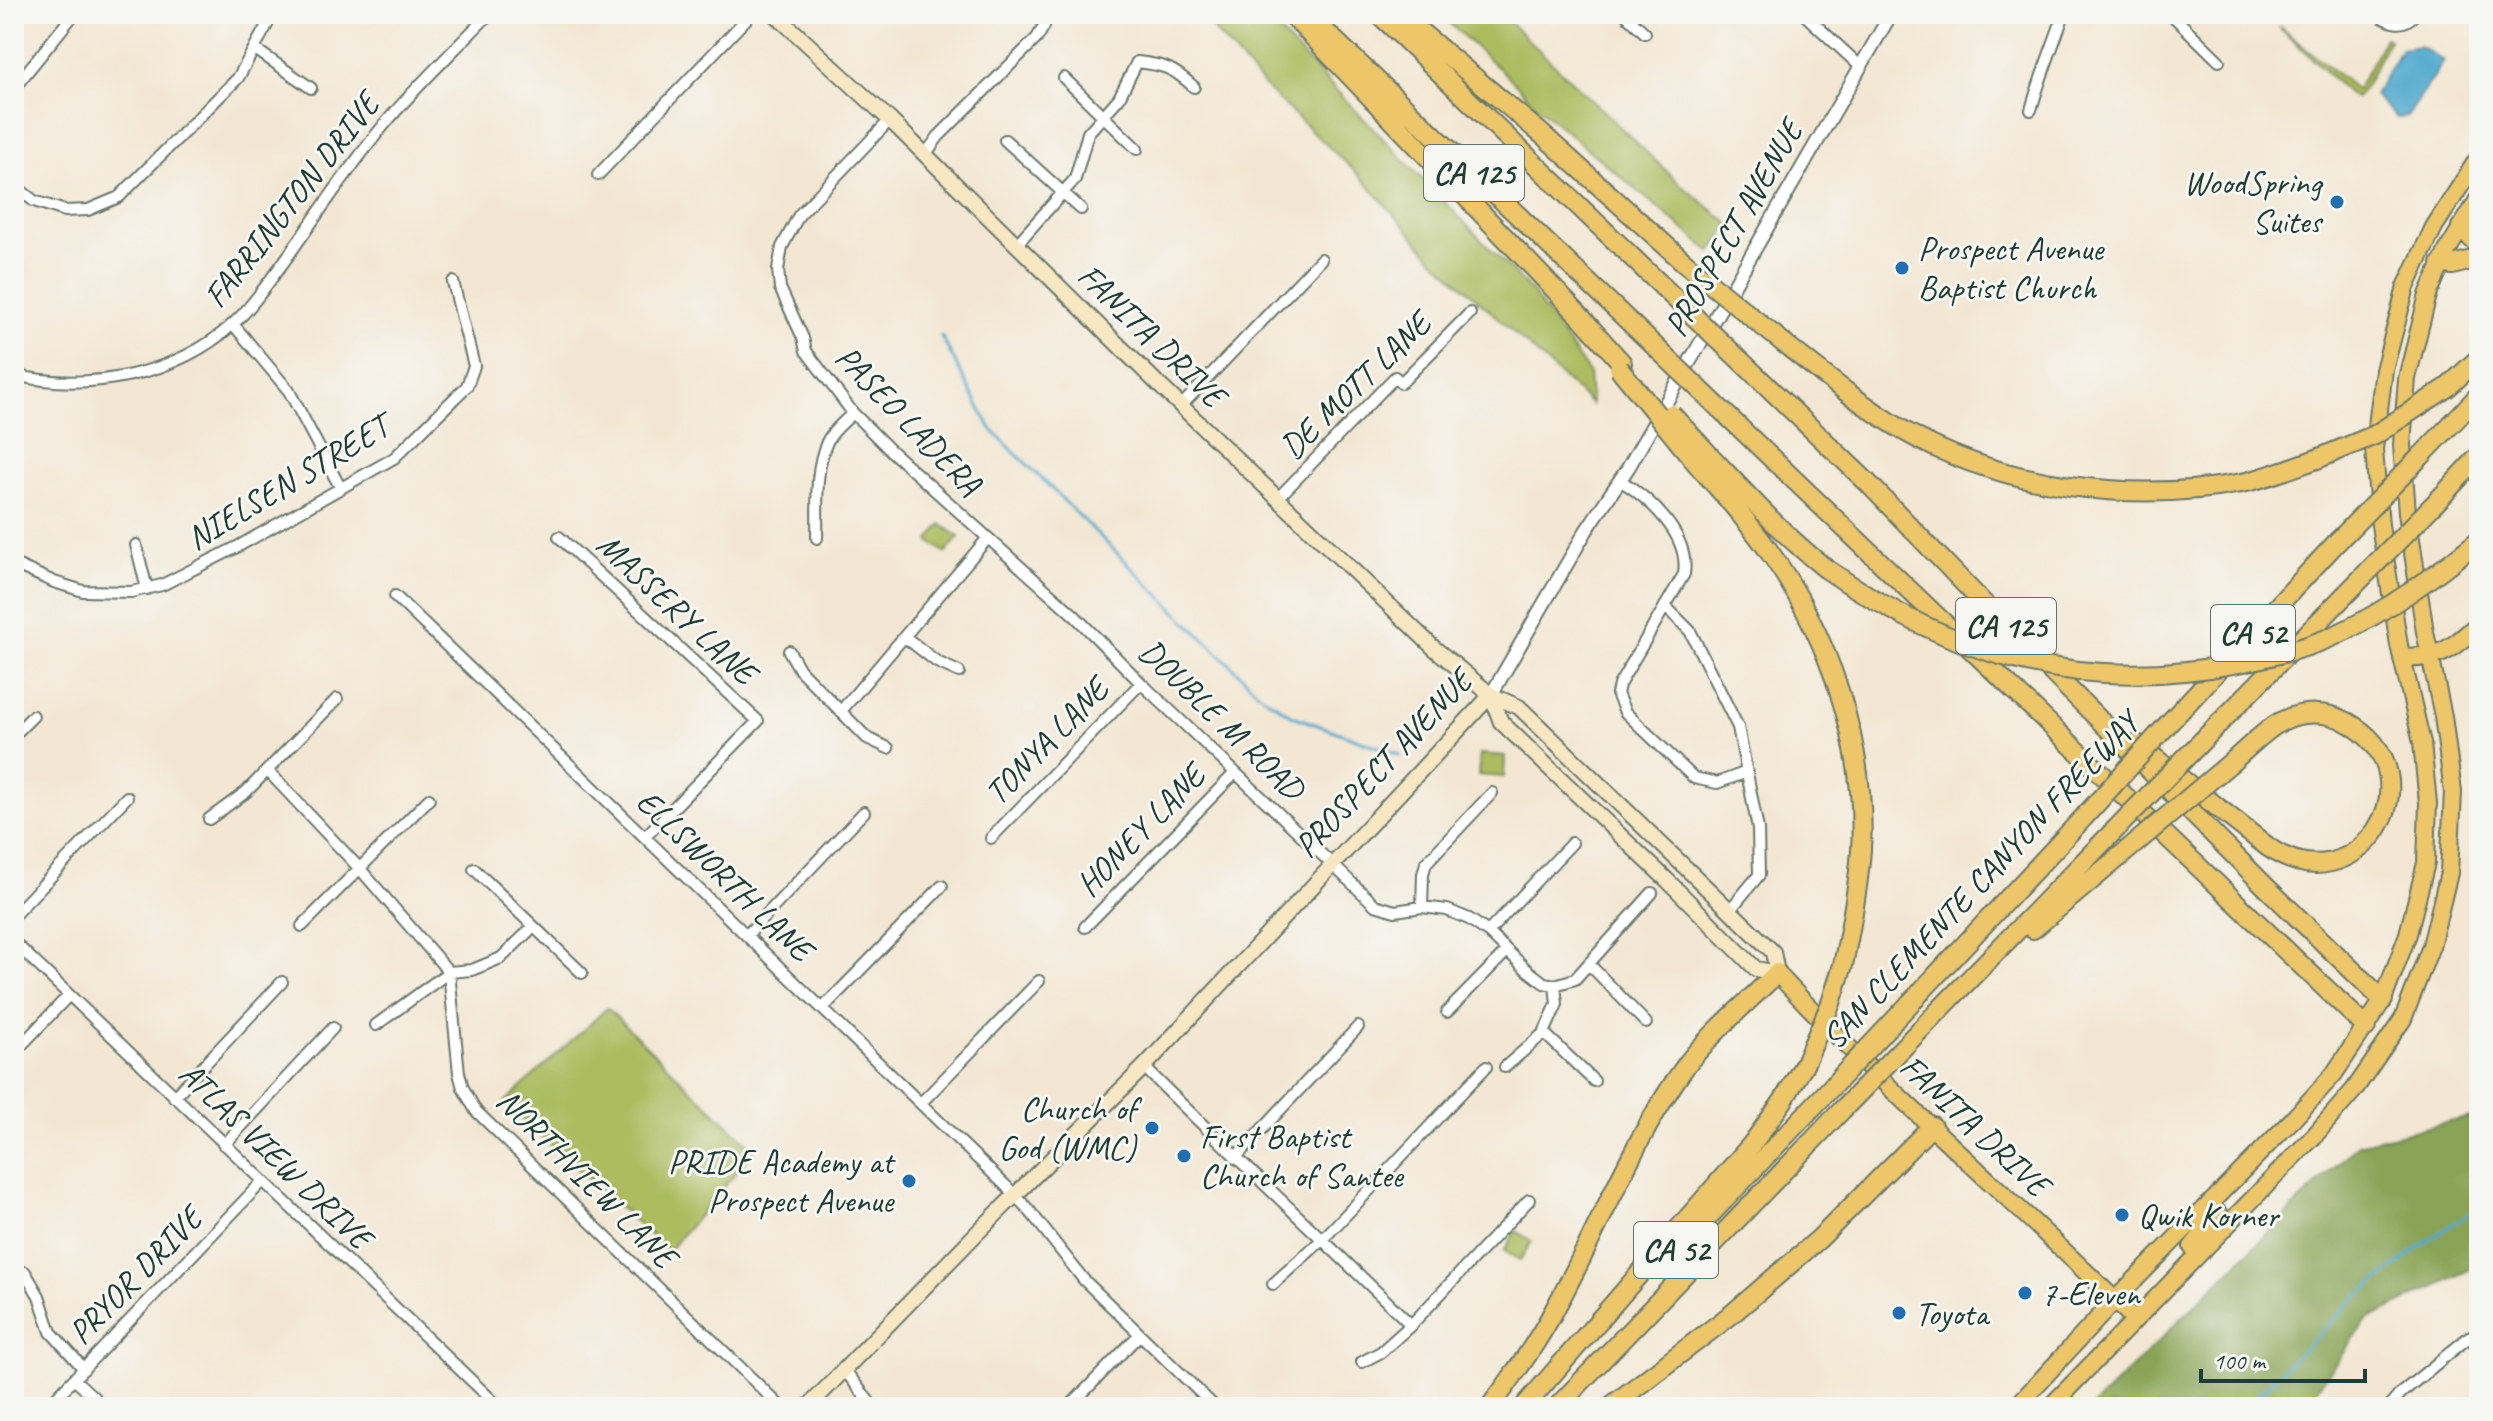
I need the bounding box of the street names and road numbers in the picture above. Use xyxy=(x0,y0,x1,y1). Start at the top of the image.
street label: FARRINGTON DRIVE xyxy=(194,81,391,316)
street label: PROSPECT AVENUE xyxy=(1654,109,1814,344)
road number: CA 125 xyxy=(1424,145,1524,201)
street label: FANITA DRIVE xyxy=(1069,254,1238,419)
street label: DE MOTT LANE xyxy=(1271,300,1442,467)
street label: PASEO LADERA xyxy=(827,336,992,505)
street label: NIELSEN STREET xyxy=(178,401,403,559)
street label: MASSERY LANE xyxy=(588,523,769,696)
road number: CA 125 xyxy=(1956,598,2056,654)
road number: CA 52 xyxy=(2211,605,2295,661)
street label: DOUBLE M ROAD xyxy=(1130,629,1316,811)
street label: PROSPECT AVENUE xyxy=(1285,657,1484,866)
street label: TONYA LANE xyxy=(975,666,1120,814)
street label: SAN CLEMENTE CANYON FREEWAY xyxy=(1812,699,2151,1058)
street label: HONEY LANE xyxy=(1066,752,1216,905)
street label: ELLSWORTH LANE xyxy=(628,780,825,973)
street label: FANITA DRIVE xyxy=(1891,1045,2062,1208)
street label: ATLAS VIEW DRIVE xyxy=(170,1052,385,1261)
street label: NORTHVIEW LANE xyxy=(488,1079,689,1280)
street label: PRYOR DRIVE xyxy=(59,1194,214,1353)
road number: CA 52 xyxy=(1634,1222,1718,1278)

